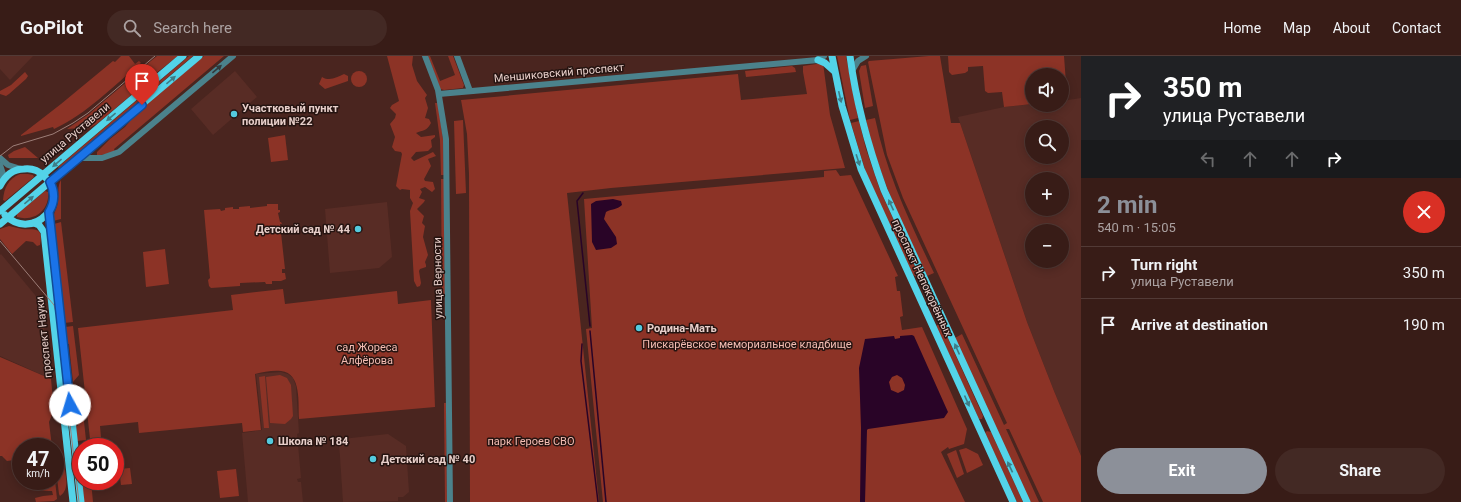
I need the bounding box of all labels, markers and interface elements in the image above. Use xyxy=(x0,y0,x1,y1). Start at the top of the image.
search box xyxy=(107,10,387,46)
text: GoPilot xyxy=(20,16,83,39)
icon: search xyxy=(121,17,143,39)
text: Search here xyxy=(153,19,232,37)
text: Home xyxy=(1223,20,1261,36)
text: Map xyxy=(1283,20,1311,36)
text: About xyxy=(1333,20,1370,36)
text: Contact xyxy=(1392,20,1441,36)
street label: Меншиковский проспект xyxy=(493,61,625,85)
pin xyxy=(125,64,159,105)
one-way arrow xyxy=(212,65,223,74)
map controls xyxy=(1025,68,1069,268)
button: sound xyxy=(1025,68,1069,112)
icon: arrive xyxy=(131,70,153,92)
text: 350 m xyxy=(1163,71,1242,104)
icon: right xyxy=(1097,72,1149,124)
one-way arrow xyxy=(166,75,176,85)
one-way arrow xyxy=(837,91,843,103)
street label: улица Руставели xyxy=(38,100,112,166)
place label: Участковый пункт полиции №22 xyxy=(242,102,339,128)
text: улица Руставели xyxy=(1163,105,1305,126)
marker: Участковый пункт полиции №22 xyxy=(229,109,239,119)
one-way arrow xyxy=(105,113,116,122)
button: search xyxy=(1025,120,1069,164)
icon: left xyxy=(1197,148,1219,170)
icon: ahead xyxy=(1239,148,1261,170)
icon: ahead xyxy=(1281,148,1303,170)
icon: right xyxy=(1323,148,1345,170)
one-way arrow xyxy=(855,154,861,166)
one-way arrow xyxy=(51,158,62,167)
button: + xyxy=(1025,172,1069,216)
text: 2 min xyxy=(1097,191,1157,219)
button: close xyxy=(1403,191,1445,233)
one-way arrow xyxy=(23,196,34,205)
one-way arrow xyxy=(888,199,894,211)
street label: проспект Непокорённых xyxy=(889,217,955,339)
text: 540 m · 15:05 xyxy=(1097,220,1176,235)
place label: Детский сад № 44 xyxy=(256,223,351,236)
marker: Детский сад № 44 xyxy=(353,224,363,234)
button: − xyxy=(1025,224,1069,268)
street label: улица Верности xyxy=(431,237,445,319)
text: Turn right xyxy=(1131,256,1197,274)
icon: right xyxy=(1097,262,1119,284)
text: 350 m xyxy=(1403,264,1445,282)
text: улица Руставели xyxy=(1131,274,1234,289)
street label: проспект Науки xyxy=(33,296,55,378)
icon: arrive xyxy=(1097,314,1119,336)
text: Arrive at destination xyxy=(1131,316,1268,334)
text: 190 m xyxy=(1403,316,1445,334)
place label: Родина-Мать xyxy=(647,322,717,335)
marker: Родина-Мать xyxy=(634,323,644,333)
park label: Пискарёвское мемориальное кладбище xyxy=(642,338,852,351)
park label: сад Жореса Алфёрова xyxy=(336,341,398,367)
one-way arrow xyxy=(954,343,960,354)
position arrow xyxy=(49,384,91,426)
one-way arrow xyxy=(964,396,970,407)
place label: Школа № 184 xyxy=(278,435,349,448)
park label: парк Героев СВО xyxy=(487,435,575,448)
marker: Школа № 184 xyxy=(265,436,275,446)
speed limit sign: 50 xyxy=(72,438,124,490)
text: 47 xyxy=(27,447,49,471)
button: Exit xyxy=(1097,448,1267,494)
button: Share xyxy=(1275,448,1445,494)
place label: Детский сад № 40 xyxy=(381,453,475,466)
marker: Детский сад № 40 xyxy=(368,454,378,464)
one-way arrow xyxy=(1007,461,1013,472)
text: km/h xyxy=(26,468,50,479)

